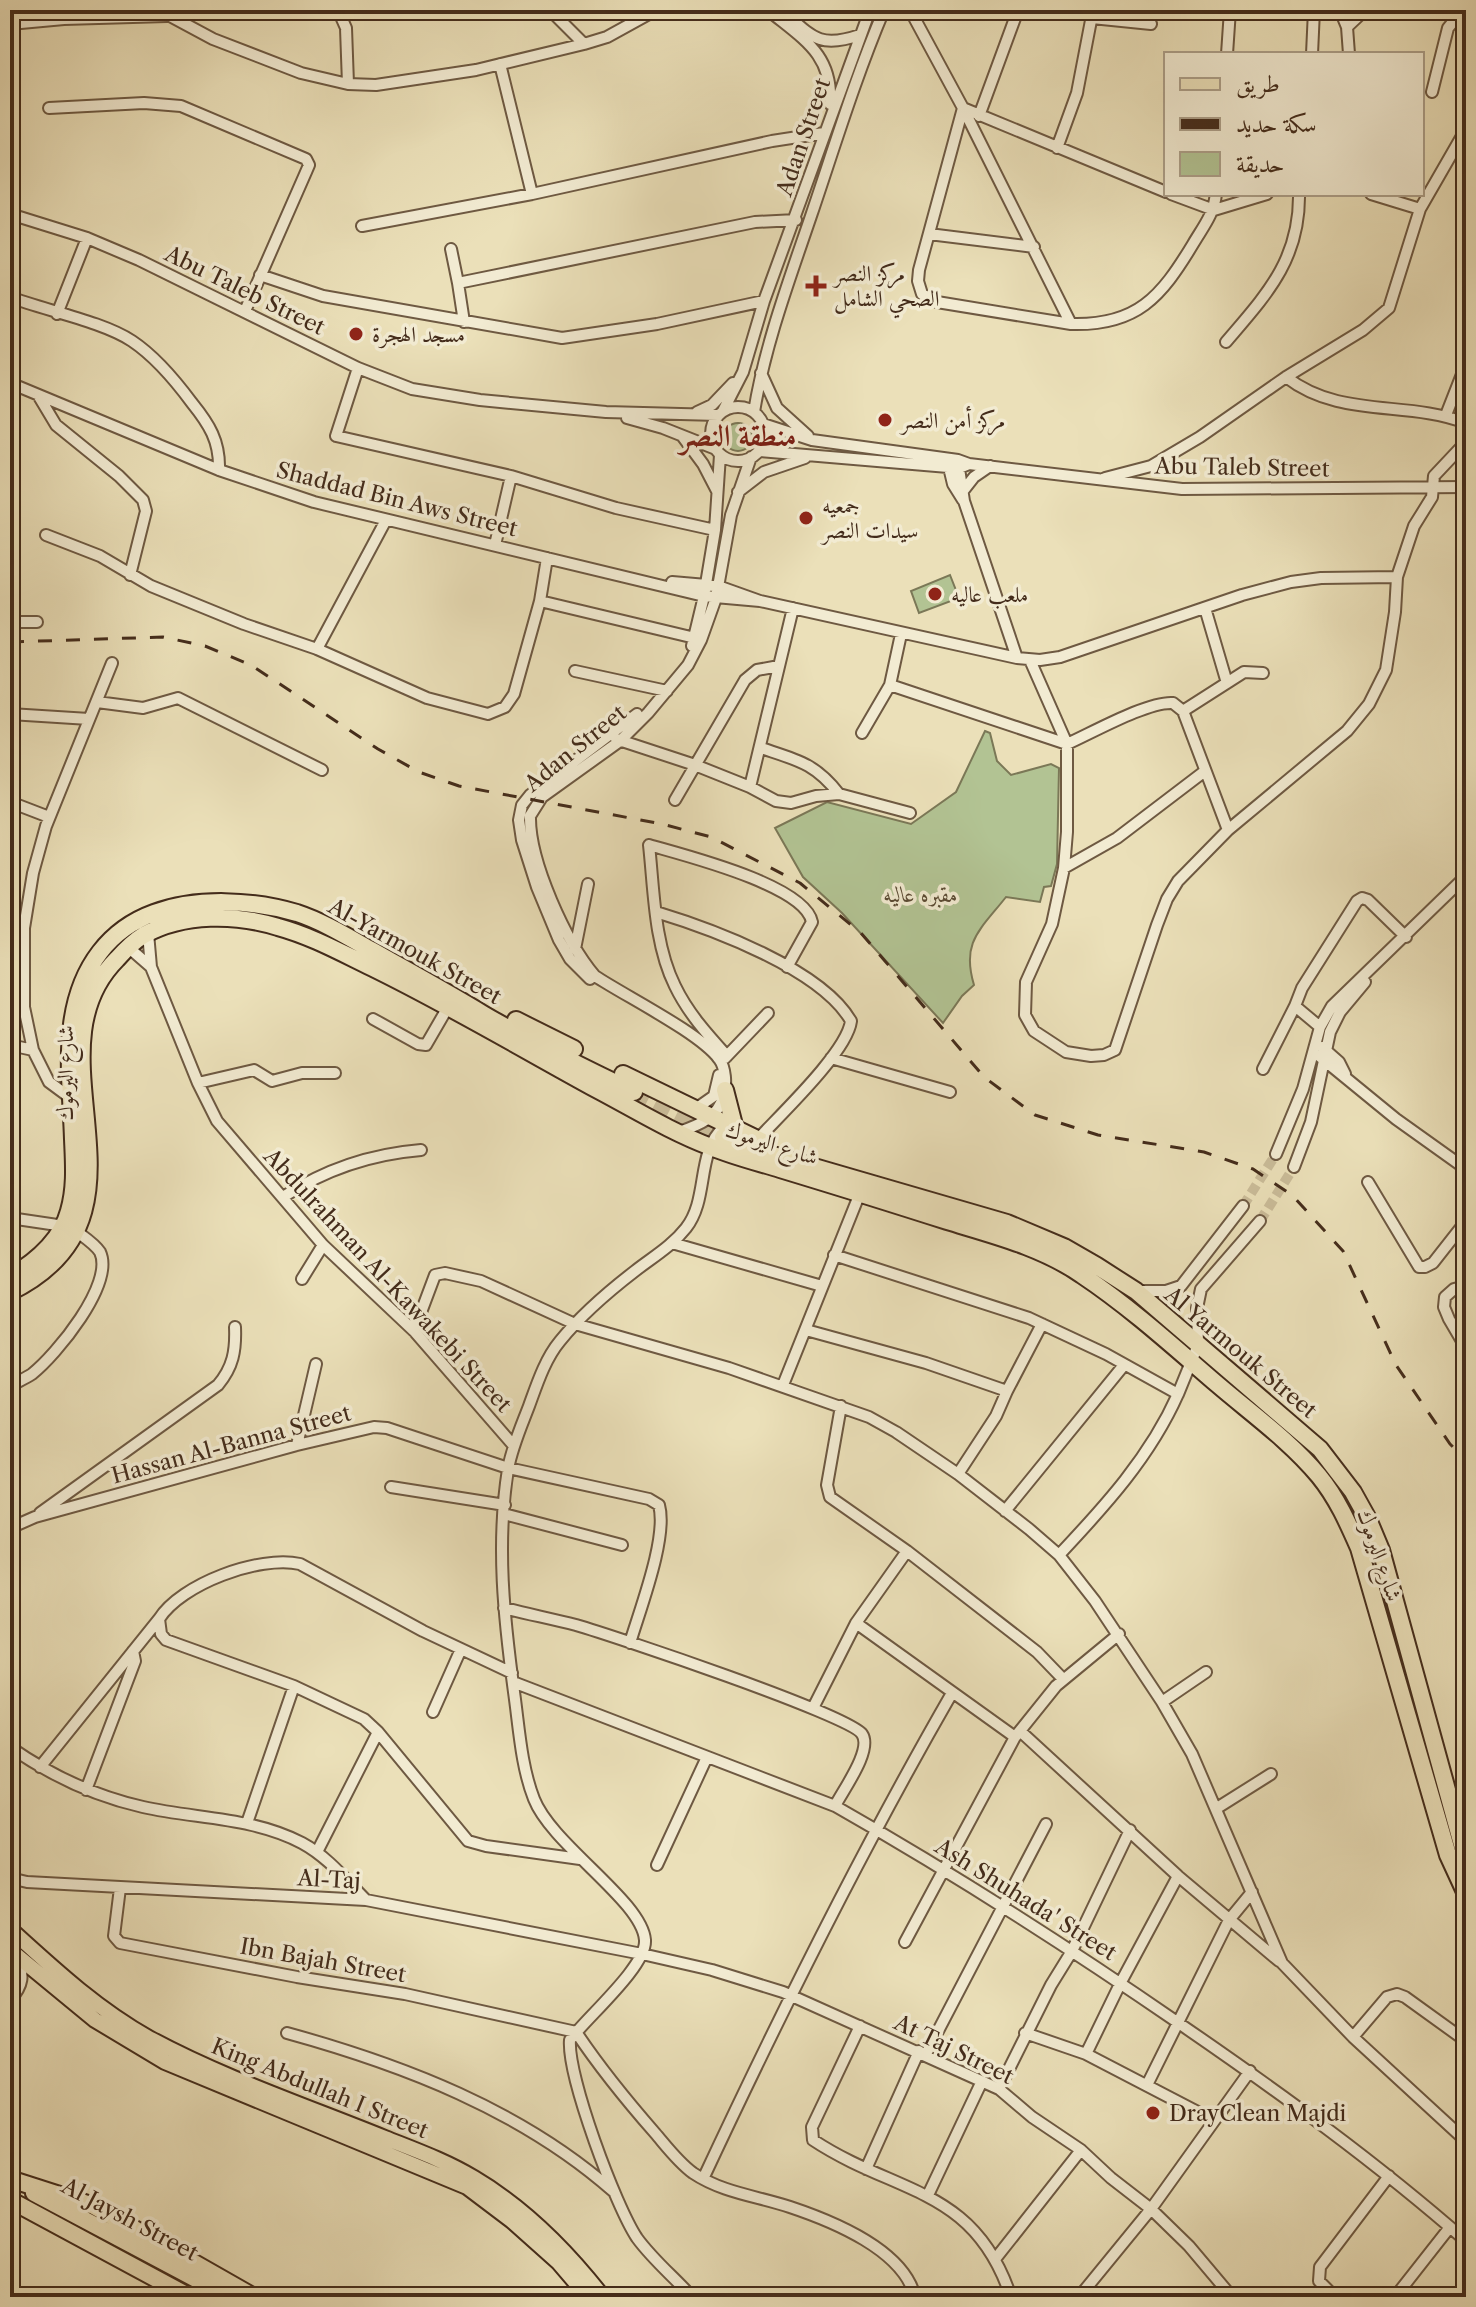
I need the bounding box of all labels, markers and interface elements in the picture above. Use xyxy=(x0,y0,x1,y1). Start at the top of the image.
legend xyxy=(1164,52,1424,196)
text: طريق xyxy=(1236,69,1280,99)
street label: Adan Street xyxy=(770,74,836,201)
text: سكة حديد xyxy=(1236,109,1317,138)
text: حديقة xyxy=(1236,149,1285,179)
street label: Abu Taleb Street xyxy=(159,240,329,341)
place label: مركز النصر الصحي الشامل xyxy=(832,260,940,319)
marker: مركز النصر الصحي الشامل xyxy=(805,275,827,297)
place label: مسجد الهجرة xyxy=(372,321,465,349)
marker: مسجد الهجرة xyxy=(347,325,365,343)
place label: مركز أمن النصر xyxy=(899,405,1005,436)
marker: مركز أمن النصر xyxy=(876,411,894,429)
district label: منطقة النصر xyxy=(677,417,796,456)
street label: Abu Taleb Street xyxy=(1153,452,1330,483)
street label: Shaddad Bin Aws Street xyxy=(274,456,520,543)
place label: جمعيه سيدات النصر xyxy=(820,492,919,545)
marker: جمعيه سيدات النصر xyxy=(797,509,815,527)
place label: ملعب عاليه xyxy=(951,581,1028,609)
marker: ملعب عاليه xyxy=(926,585,944,603)
street label: Adan Street xyxy=(518,699,632,798)
park label: مقبره عاليه xyxy=(884,881,958,908)
street label: Al-Yarmouk Street xyxy=(323,892,506,1010)
street label: شارع اليرموك xyxy=(52,1025,84,1121)
street label: شارع اليرموك xyxy=(721,1116,821,1176)
street label: Abdulrahman Al-Kawakebi Street xyxy=(257,1142,517,1418)
street label: Al Yarmouk Street xyxy=(1158,1280,1322,1424)
street label: Hassan Al-Banna Street xyxy=(109,1399,354,1489)
street label: شارع اليرموك xyxy=(1347,1506,1408,1606)
street label: Ash Shuhada' Street xyxy=(929,1832,1122,1966)
street label: Al-Taj xyxy=(296,1864,361,1895)
street label: Ibn Bajah Street xyxy=(238,1933,408,1988)
street label: At Taj Street xyxy=(889,2008,1018,2090)
street label: King Abdullah I Street xyxy=(207,2033,432,2144)
place label: DrayClean Majdi xyxy=(1169,2100,1347,2127)
marker: DrayClean Majdi xyxy=(1144,2104,1162,2122)
street label: Al Jaysh Street xyxy=(56,2172,203,2267)

